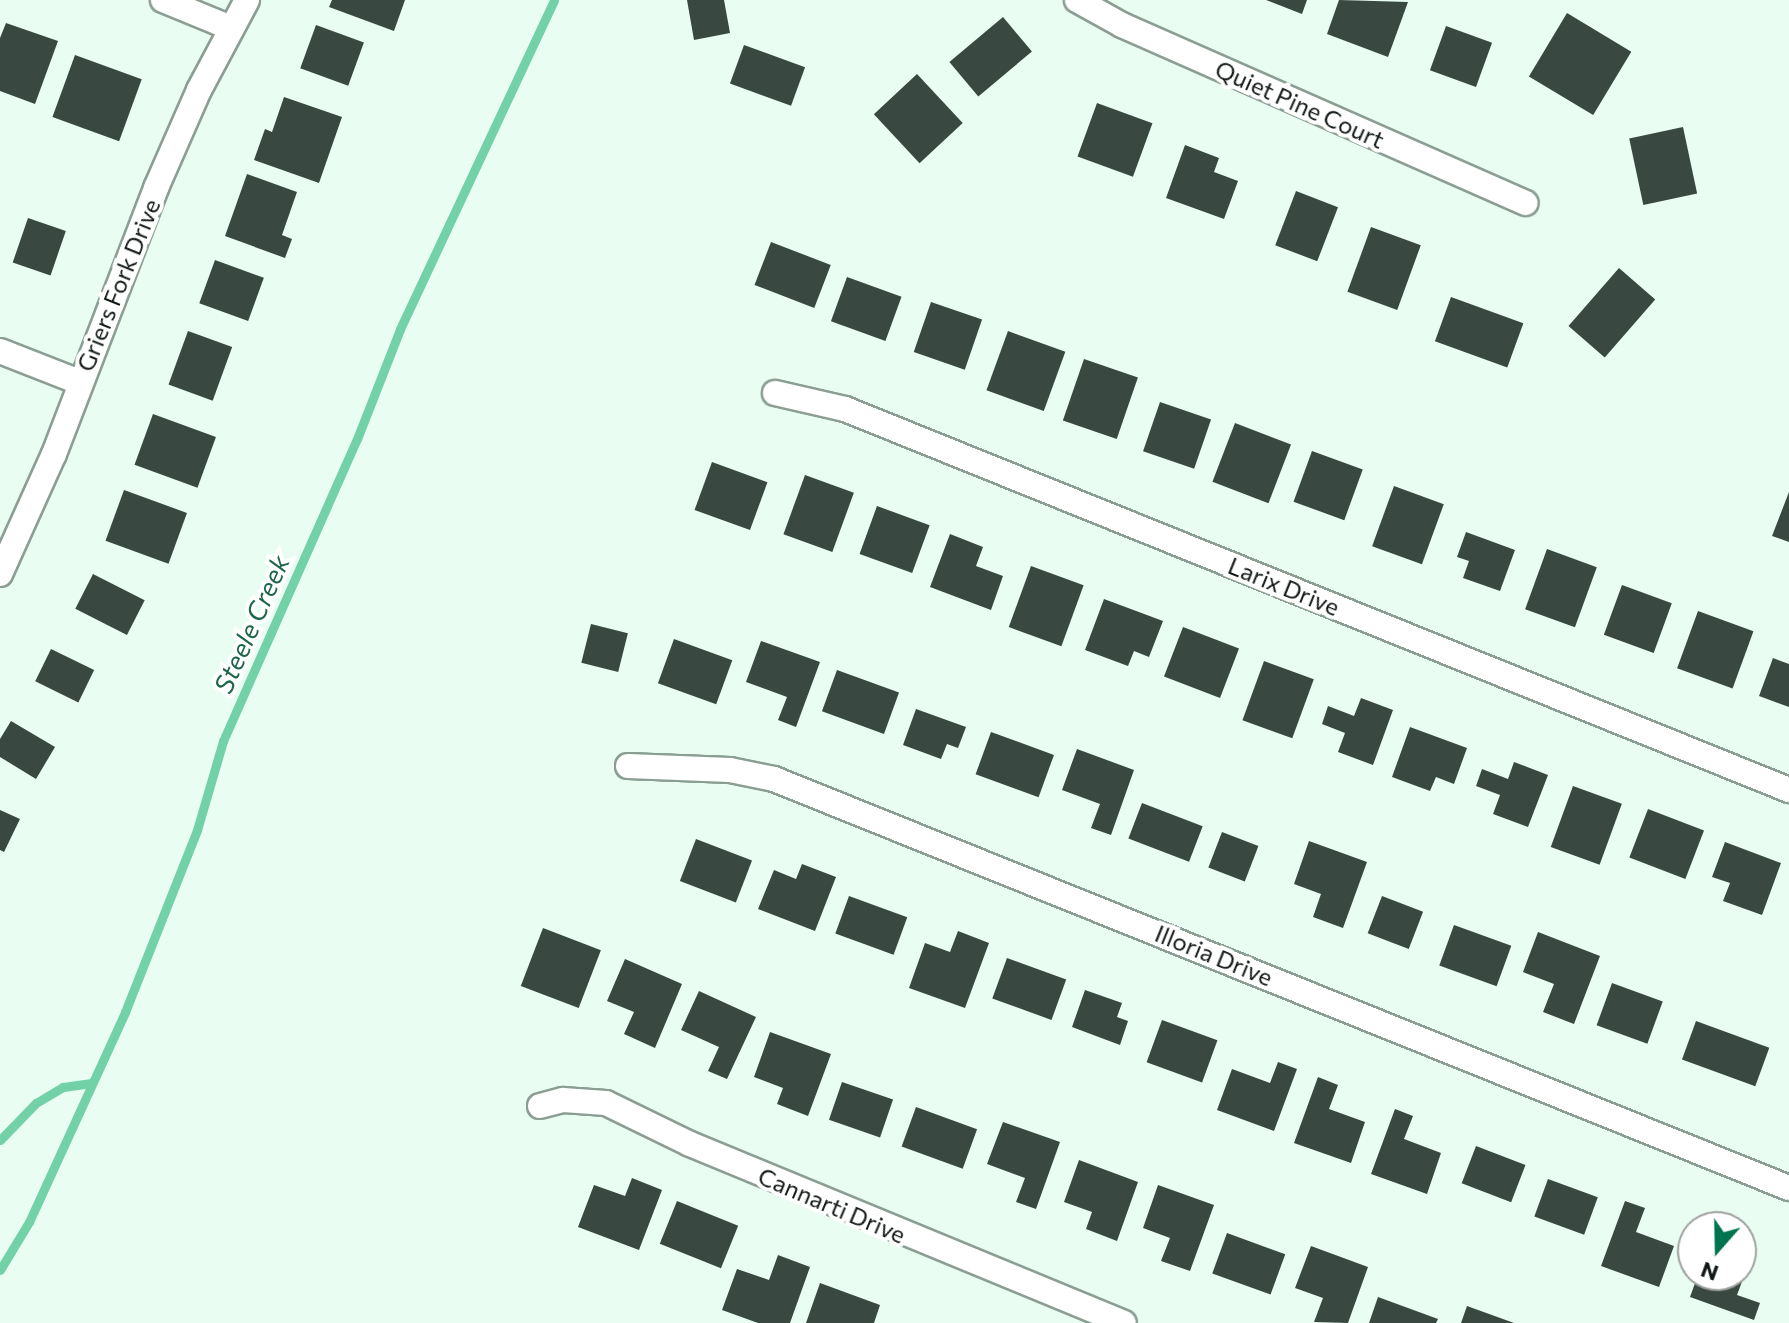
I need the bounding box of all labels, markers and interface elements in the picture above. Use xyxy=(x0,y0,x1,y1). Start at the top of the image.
street label: Quiet Pine Court xyxy=(1211,54,1389,154)
street label: Griers Fork Drive xyxy=(70,195,166,375)
water label: Steele Creek xyxy=(207,550,295,698)
street label: Larix Drive xyxy=(1224,551,1344,621)
street label: Illoria Drive xyxy=(1151,918,1277,992)
street label: Cannarti Drive xyxy=(754,1161,910,1249)
north arrow xyxy=(1677,1211,1757,1291)
text: N xyxy=(1697,1257,1722,1288)

